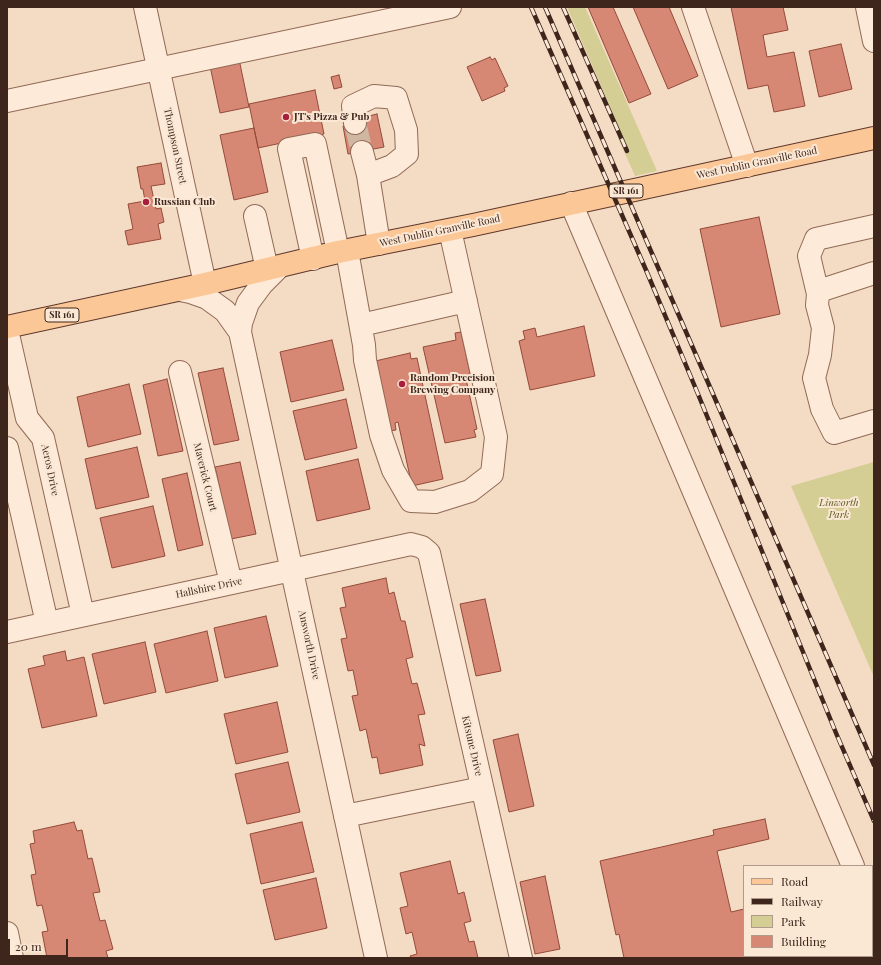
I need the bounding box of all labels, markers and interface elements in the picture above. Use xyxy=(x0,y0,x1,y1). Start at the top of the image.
street label: Thompson Street xyxy=(161,107,189,185)
place label: JT's Pizza & Pub xyxy=(294,111,369,123)
marker: JT's Pizza & Pub xyxy=(281,112,291,122)
street label: West Dublin Granville Road xyxy=(696,144,818,182)
road number: SR 161 xyxy=(609,184,643,198)
place label: Russian Club xyxy=(154,196,215,208)
marker: Russian Club xyxy=(141,197,151,207)
street label: West Dublin Granville Road xyxy=(379,212,501,250)
road number: SR 161 xyxy=(45,308,79,322)
place label: Random Precision Brewing Company xyxy=(410,372,495,396)
marker: Random Precision Brewing Company xyxy=(397,379,407,389)
street label: Maverick Court xyxy=(191,442,219,512)
street label: Aeros Drive xyxy=(39,443,61,497)
park label: Linworth Park xyxy=(819,497,859,520)
street label: Hallshire Drive xyxy=(175,575,243,601)
street label: Answorth Drive xyxy=(296,609,322,681)
street label: Kitsune Drive xyxy=(459,715,485,777)
legend xyxy=(743,865,873,957)
text: Road xyxy=(781,873,808,889)
text: Railway xyxy=(781,893,823,909)
text: Park xyxy=(781,913,806,929)
scale bar xyxy=(10,931,70,957)
text: Building xyxy=(781,933,826,949)
text: 20 m xyxy=(15,938,42,954)

